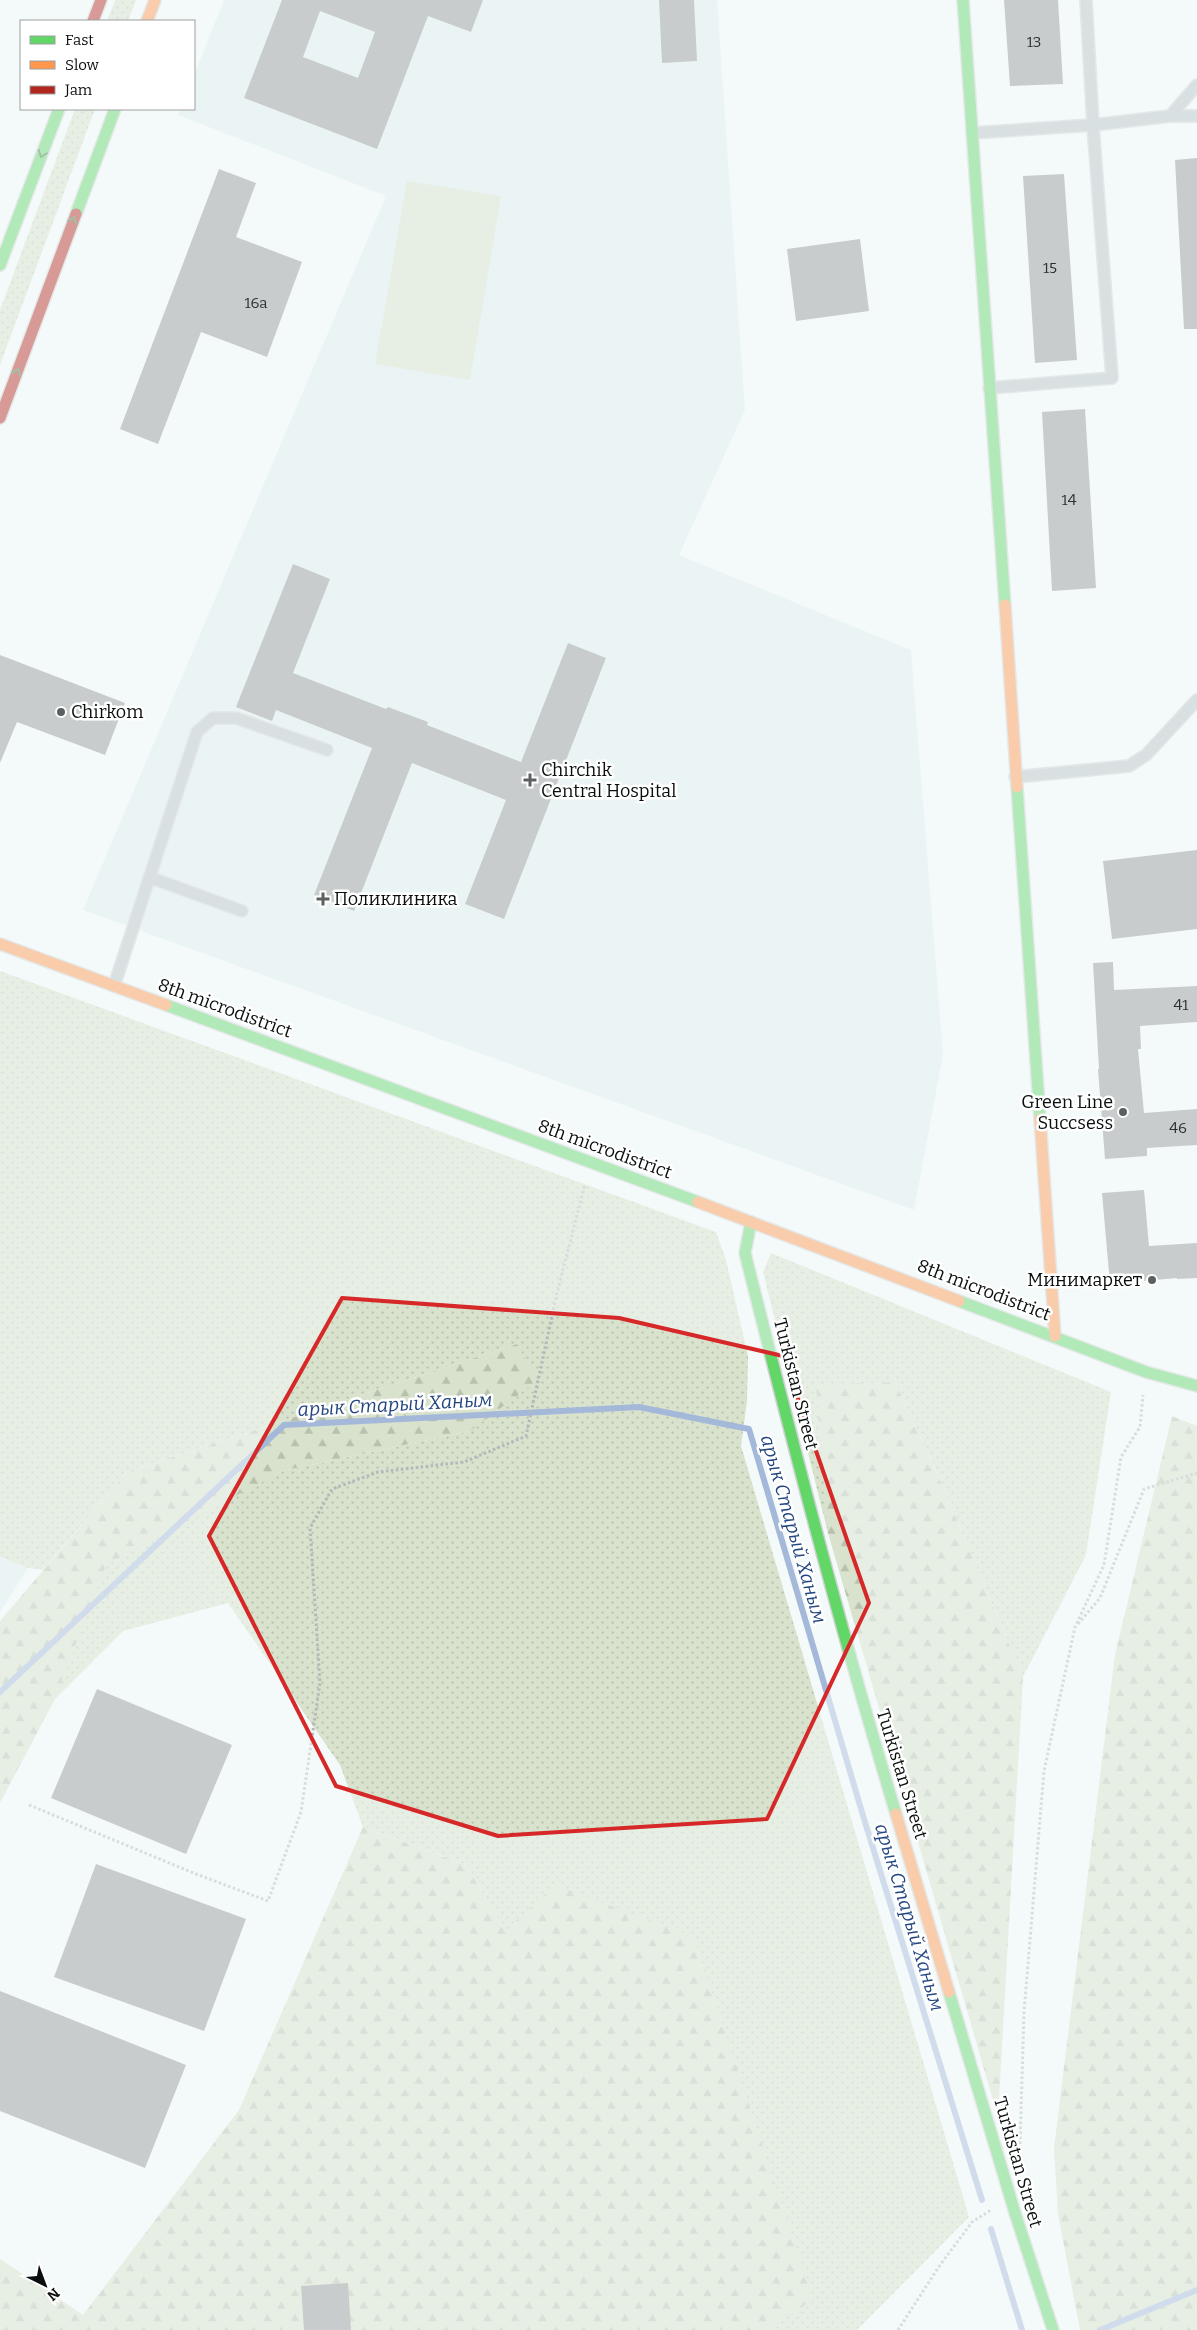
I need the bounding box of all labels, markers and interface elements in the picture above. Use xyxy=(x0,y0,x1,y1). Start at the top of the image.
legend xyxy=(20,20,195,110)
text: Fast xyxy=(65,31,94,49)
house number: 13 xyxy=(1027,33,1041,51)
text: Slow xyxy=(65,56,100,74)
text: Jam xyxy=(64,81,93,99)
one-way arrow xyxy=(38,149,48,158)
one-way arrow xyxy=(67,216,77,225)
house number: 15 xyxy=(1043,259,1057,277)
house number: 16a xyxy=(244,294,268,312)
one-way arrow xyxy=(11,368,21,377)
house number: 14 xyxy=(1062,491,1077,509)
place label: Chirkom xyxy=(71,701,143,723)
marker: Chirkom xyxy=(55,706,67,718)
place label: Chirchik Central Hospital xyxy=(541,759,676,802)
marker: Chirchik Central Hospital xyxy=(523,773,537,787)
place label: Поликлиника xyxy=(334,888,457,910)
marker: Поликлиника xyxy=(316,892,330,906)
street label: 8th microdistrict xyxy=(155,974,295,1043)
house number: 41 xyxy=(1174,996,1188,1014)
place label: Green Line Succsess xyxy=(1021,1091,1113,1134)
marker: Green Line Succsess xyxy=(1117,1106,1129,1118)
street label: 8th microdistrict xyxy=(535,1115,675,1184)
house number: 46 xyxy=(1169,1119,1187,1137)
street label: 8th microdistrict xyxy=(914,1254,1054,1326)
place label: Минимаркет xyxy=(1027,1269,1142,1291)
marker: Минимаркет xyxy=(1146,1274,1158,1286)
street label: Turkistan Street xyxy=(769,1316,823,1453)
water label: арык Старый Ханым xyxy=(297,1388,493,1421)
water label: арык Старый Ханым xyxy=(756,1432,831,1626)
street label: Turkistan Street xyxy=(872,1706,932,1842)
water label: арык Старый Ханым xyxy=(870,1821,949,2014)
street label: Turkistan Street xyxy=(989,2094,1047,2230)
north arrow xyxy=(20,2260,70,2310)
text: N xyxy=(44,2284,63,2304)

